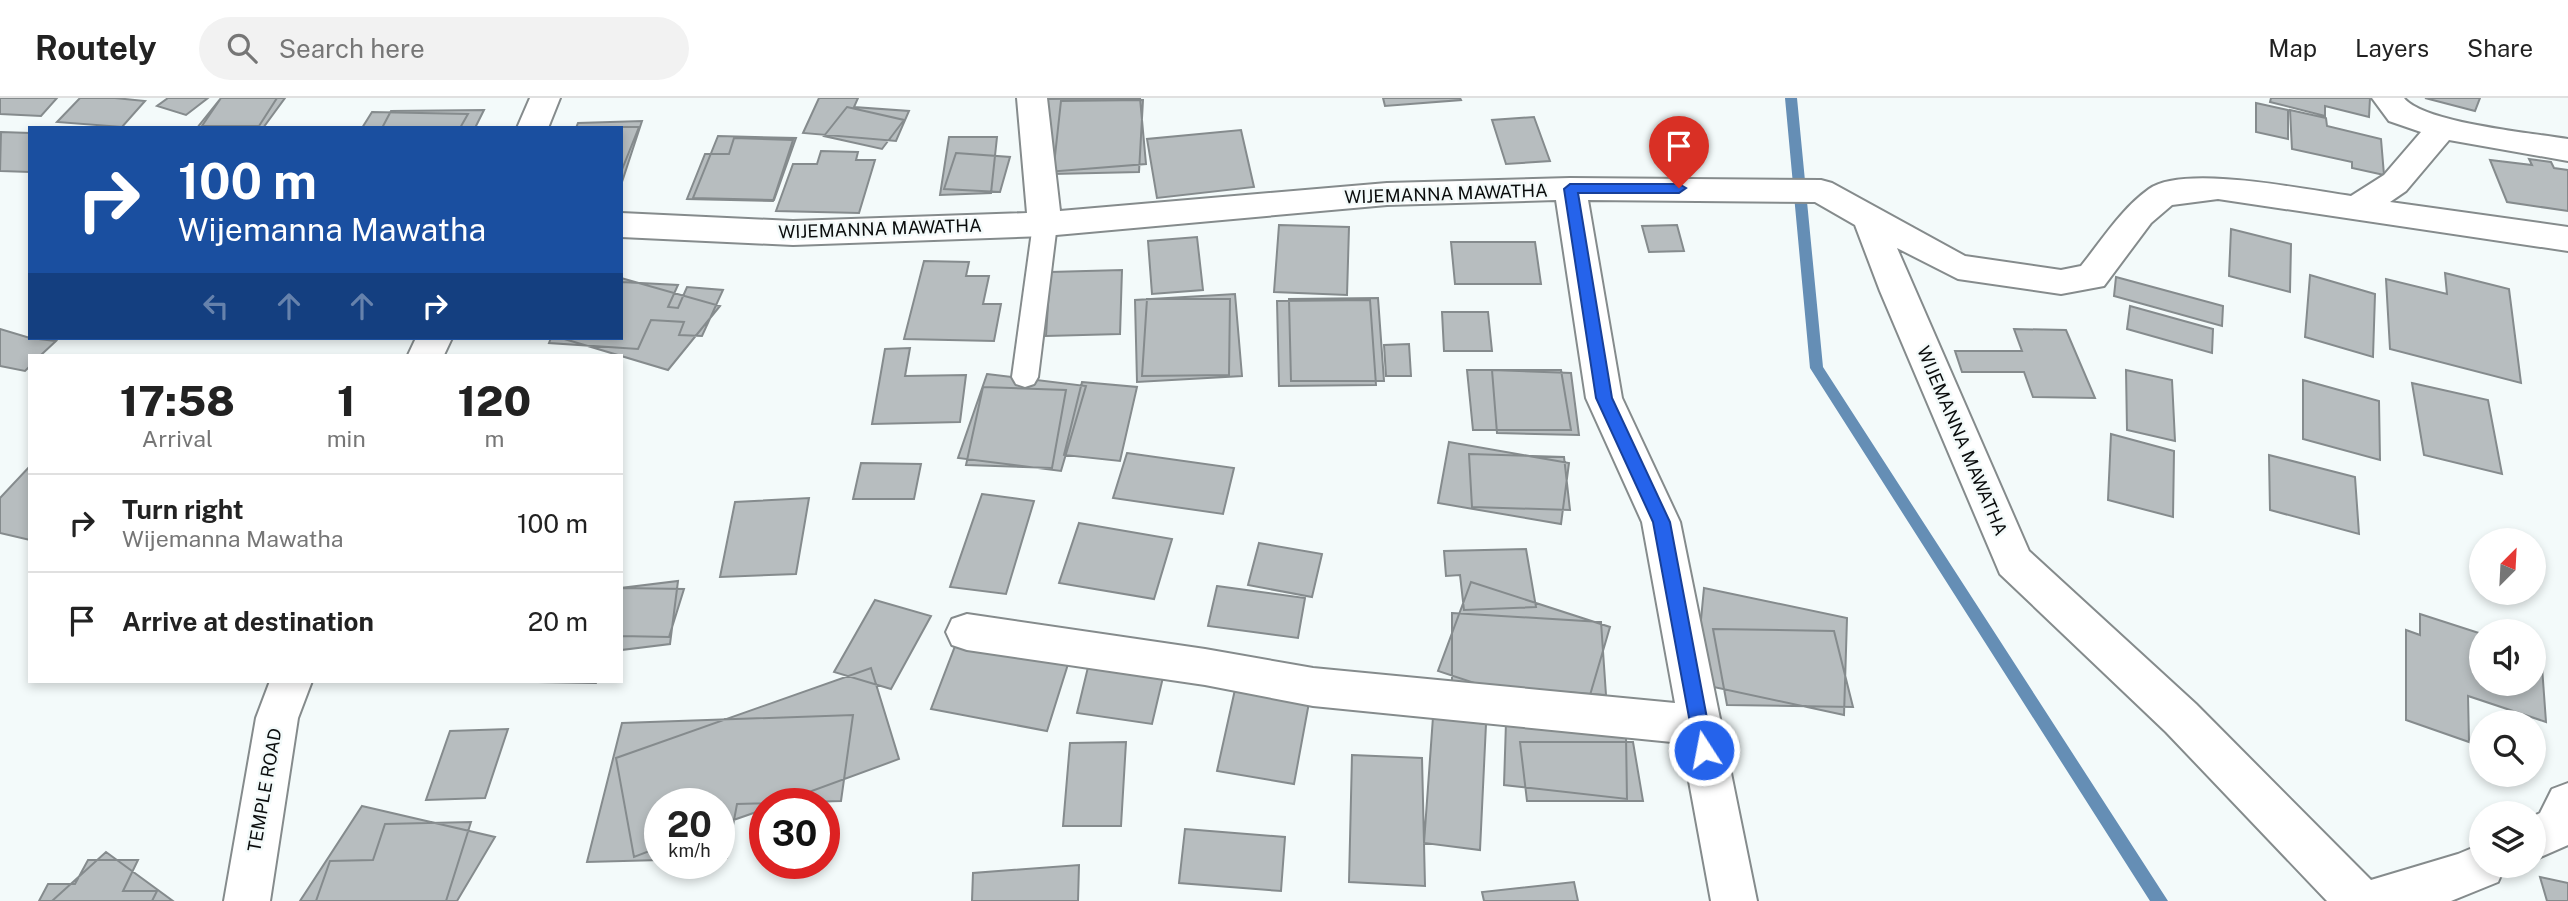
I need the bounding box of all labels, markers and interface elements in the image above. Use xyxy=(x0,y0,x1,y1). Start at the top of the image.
search box xyxy=(199,17,689,80)
text: Routely xyxy=(35,29,157,67)
icon: search xyxy=(223,29,261,67)
text: Search here xyxy=(279,33,425,64)
text: Map xyxy=(2268,34,2317,62)
text: Layers xyxy=(2355,34,2429,62)
text: Share xyxy=(2467,34,2533,62)
pin xyxy=(1649,116,1709,188)
icon: arrive xyxy=(1660,127,1698,165)
text: 100 m xyxy=(178,152,317,210)
icon: right xyxy=(63,154,154,245)
street label: WIJEMANNA MAWATHA xyxy=(1344,179,1548,208)
text: Wijemanna Mawatha xyxy=(178,211,486,248)
street label: WIJEMANNA MAWATHA xyxy=(778,214,982,243)
icon: left xyxy=(197,287,235,325)
icon: ahead xyxy=(270,287,308,325)
icon: ahead xyxy=(343,287,381,325)
icon: right xyxy=(416,287,454,325)
street label: WIJEMANNA MAWATHA xyxy=(1913,343,2012,539)
text: 17:58 xyxy=(120,376,235,425)
text: 1 xyxy=(337,376,355,425)
text: 120 xyxy=(458,376,531,425)
text: Arrival xyxy=(142,425,213,452)
text: min xyxy=(327,425,366,452)
text: m xyxy=(484,425,504,452)
text: Turn right xyxy=(122,494,244,525)
icon: right xyxy=(63,504,101,542)
text: 100 m xyxy=(517,508,588,539)
text: Wijemanna Mawatha xyxy=(122,525,343,552)
north arrow xyxy=(2469,528,2546,606)
map controls xyxy=(2469,528,2546,878)
icon: arrive xyxy=(63,602,101,640)
text: Arrive at destination xyxy=(122,606,374,637)
text: 20 m xyxy=(528,606,588,637)
button: sound xyxy=(2469,619,2546,696)
button: search xyxy=(2469,710,2546,787)
position arrow xyxy=(1667,713,1741,787)
street label: TEMPLE ROAD xyxy=(243,726,286,853)
speed limit sign: 30 xyxy=(749,788,840,879)
button: layers xyxy=(2469,801,2546,878)
text: 20 xyxy=(667,804,712,845)
text: km/h xyxy=(668,840,711,861)

